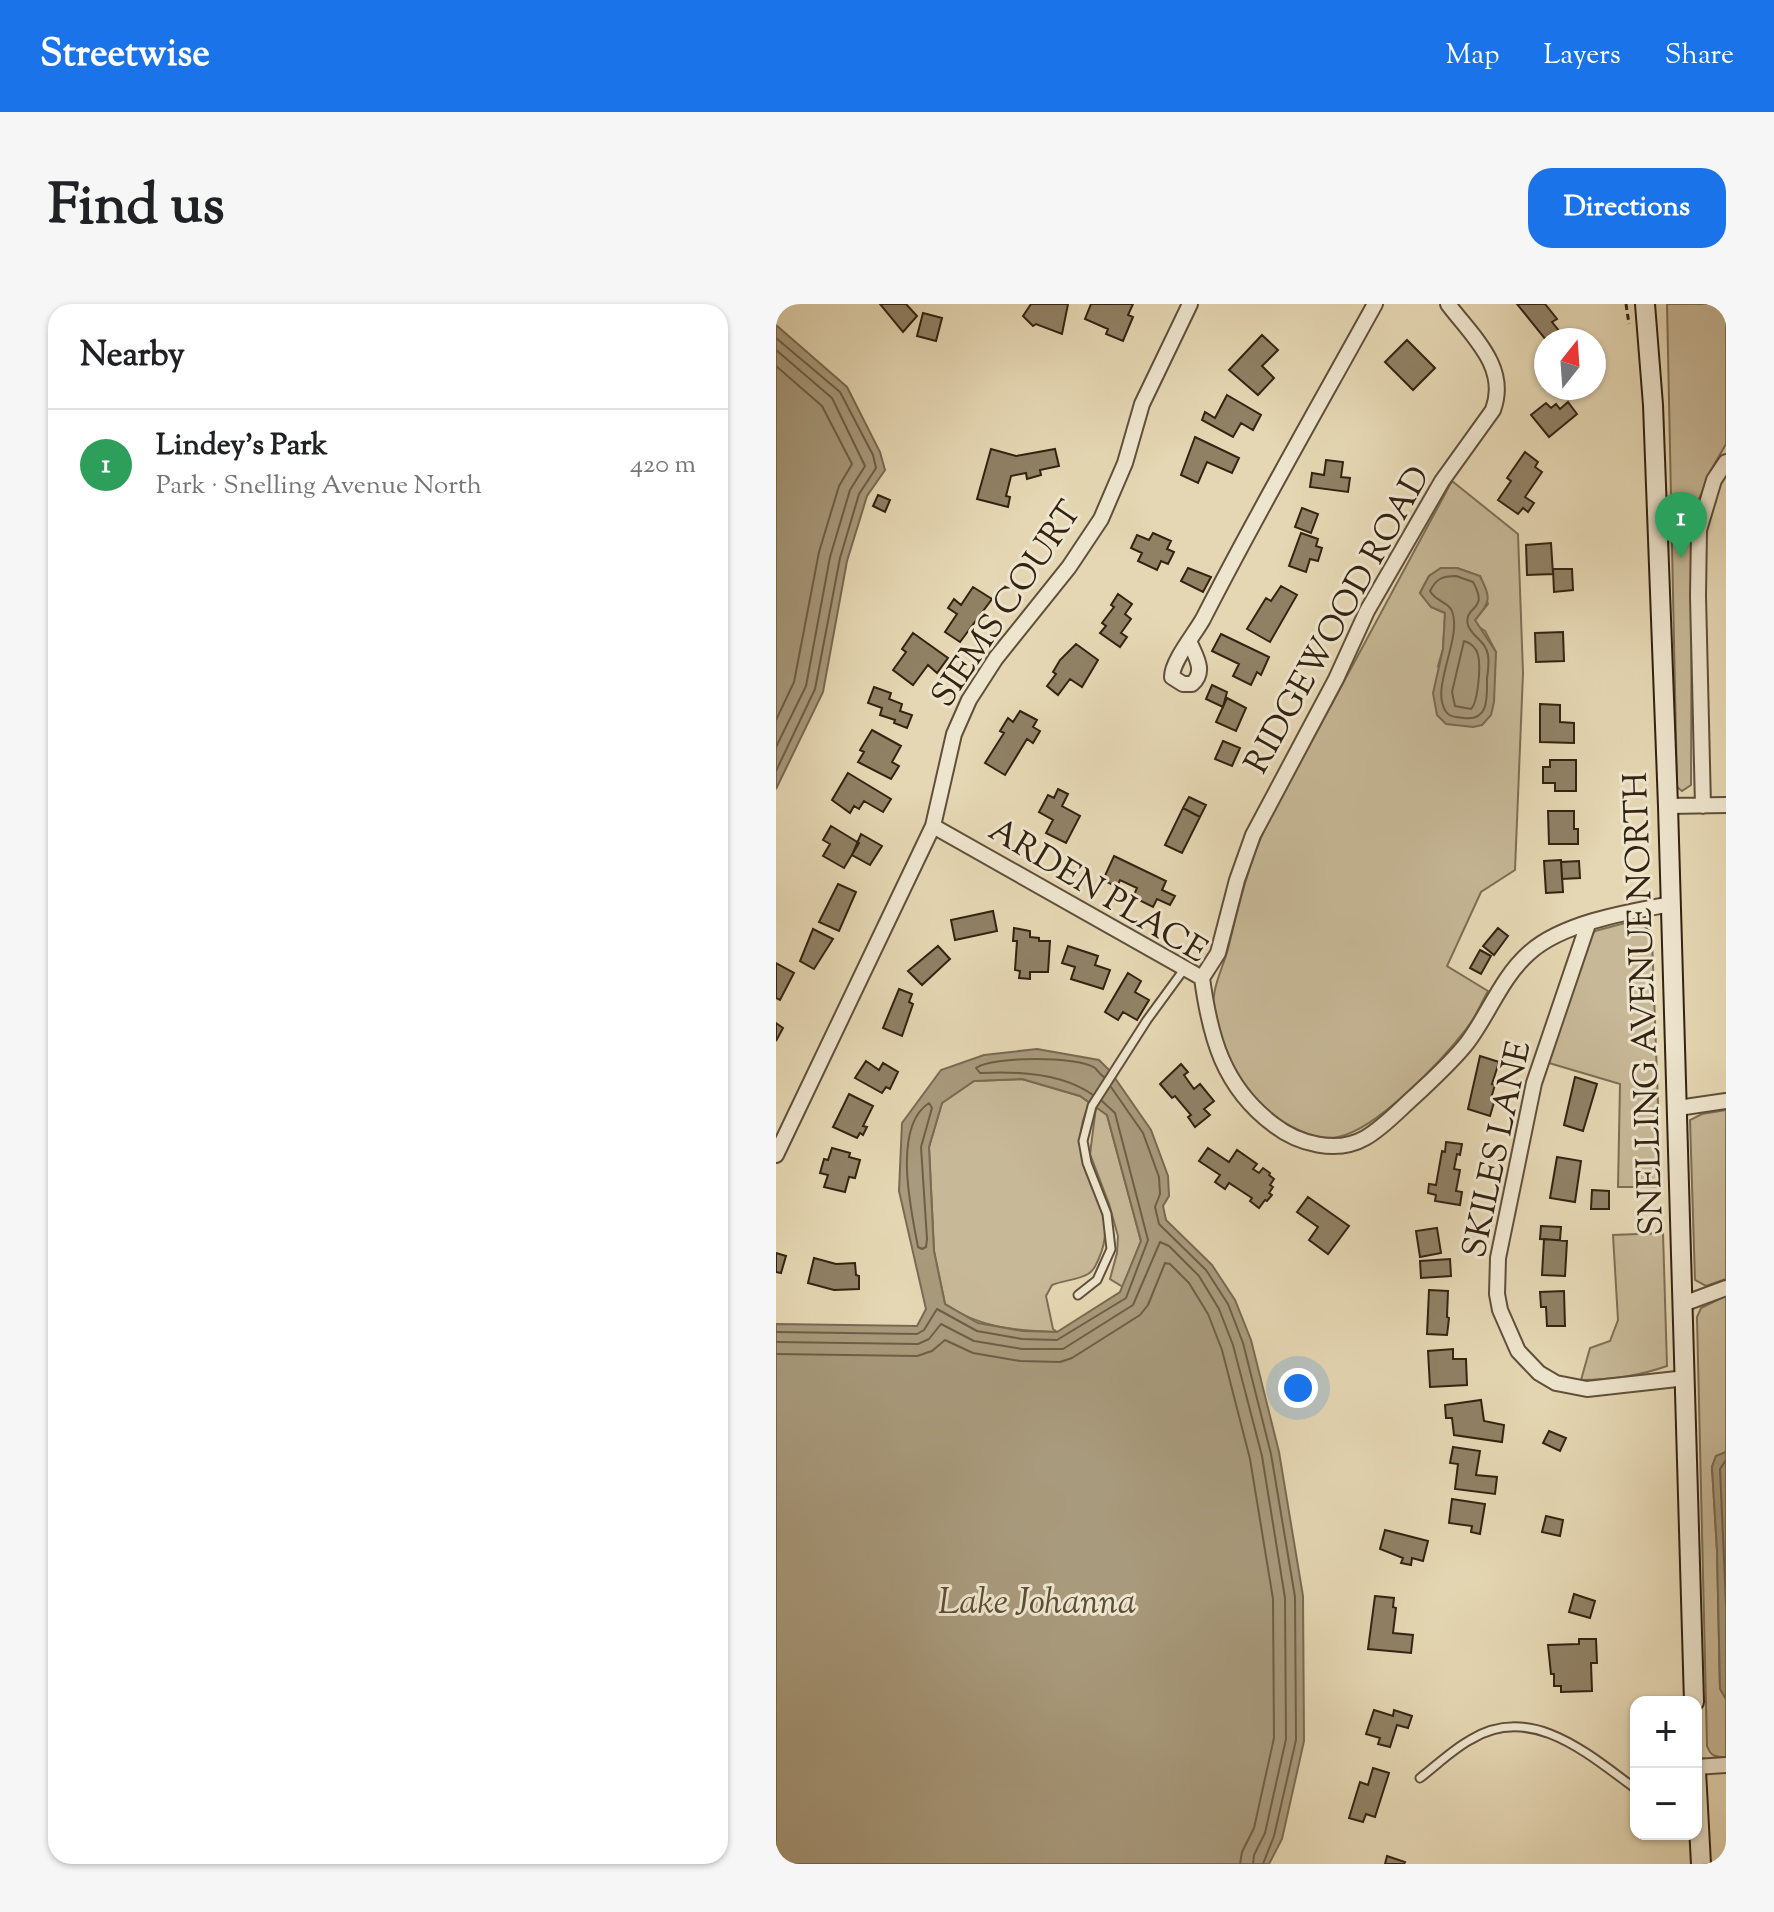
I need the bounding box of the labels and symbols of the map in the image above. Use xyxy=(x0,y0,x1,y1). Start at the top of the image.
north arrow xyxy=(1534,328,1606,400)
street label: RIDGEWOOD ROAD xyxy=(1234,458,1444,784)
street label: SIEMS COURT xyxy=(921,492,1095,718)
pin: 1 xyxy=(1655,492,1707,558)
street label: SNELLING AVENUE NORTH xyxy=(1613,771,1678,1236)
street label: ARDEN PLACE xyxy=(979,807,1216,977)
street label: SKILES LANE xyxy=(1452,1037,1545,1263)
your location xyxy=(1278,1368,1318,1408)
water label: Lake Johanna xyxy=(938,1578,1136,1630)

